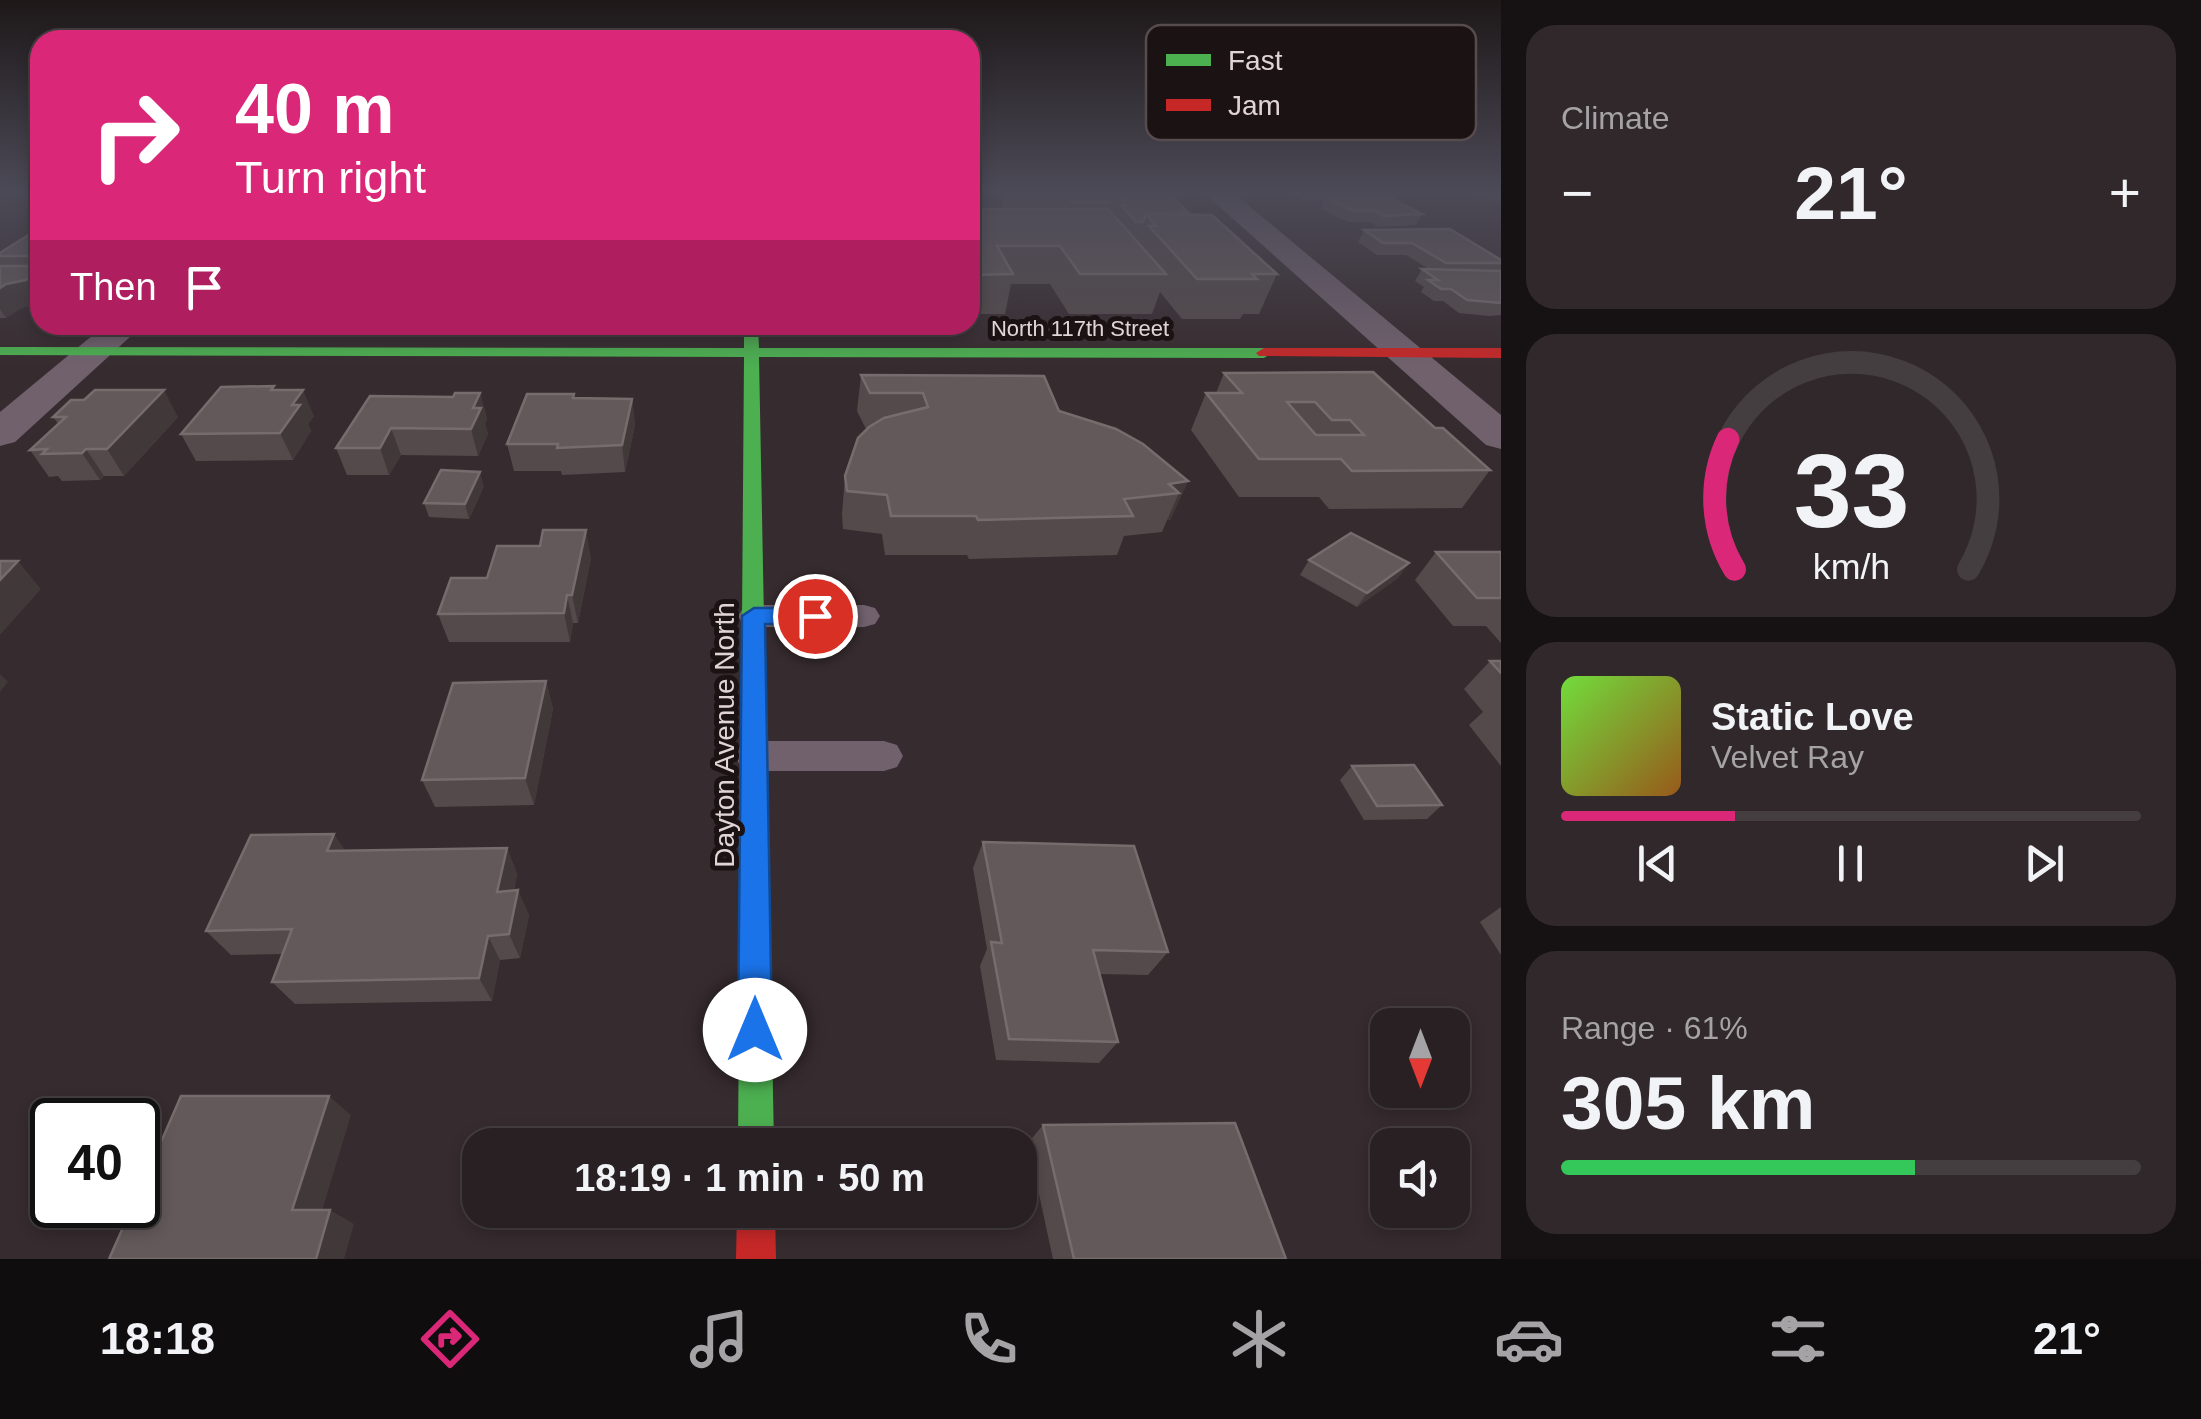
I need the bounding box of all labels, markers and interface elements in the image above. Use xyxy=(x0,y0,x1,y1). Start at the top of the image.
legend xyxy=(1146,25,1476,140)
text: Fast xyxy=(1228,45,1283,76)
icon: right xyxy=(70,70,200,200)
text: 40 m xyxy=(235,70,395,148)
text: Jam xyxy=(1228,90,1281,121)
text: Climate xyxy=(1561,100,1669,136)
text: 21° xyxy=(1794,151,1908,235)
text: Turn right xyxy=(235,152,426,203)
text: − xyxy=(1561,162,1593,224)
text: + xyxy=(2109,162,2141,224)
icon: arrive xyxy=(177,260,232,315)
text: Then xyxy=(70,266,157,308)
street label: North 117th Street xyxy=(991,316,1169,341)
text: 33 xyxy=(1793,433,1909,549)
text: km/h xyxy=(1812,547,1890,587)
pin xyxy=(773,574,858,659)
icon: arrive xyxy=(788,589,843,644)
street label: Dayton Avenue North xyxy=(709,602,740,868)
text: Static Love xyxy=(1711,696,1914,738)
text: Velvet Ray xyxy=(1711,739,1864,775)
icon: previous xyxy=(1630,836,1685,891)
icon: pause xyxy=(1823,836,1878,891)
icon: next xyxy=(2017,836,2072,891)
position arrow xyxy=(703,978,807,1082)
north arrow xyxy=(1370,1008,1470,1108)
map controls xyxy=(1370,1008,1470,1228)
text: Range · 61% xyxy=(1561,1010,1748,1046)
text: 305 km xyxy=(1561,1061,1815,1145)
speed limit sign: 40 xyxy=(30,1098,160,1228)
button: sound xyxy=(1370,1128,1470,1228)
text: 18:19 · 1 min · 50 m xyxy=(574,1157,925,1199)
icon: directions xyxy=(415,1304,485,1374)
icon: music xyxy=(684,1304,754,1374)
icon: phone xyxy=(954,1304,1024,1374)
icon: climate xyxy=(1224,1304,1294,1374)
icon: car xyxy=(1494,1304,1564,1374)
icon: filters xyxy=(1763,1304,1833,1374)
text: 18:18 xyxy=(100,1313,215,1364)
text: 21° xyxy=(2033,1313,2101,1364)

